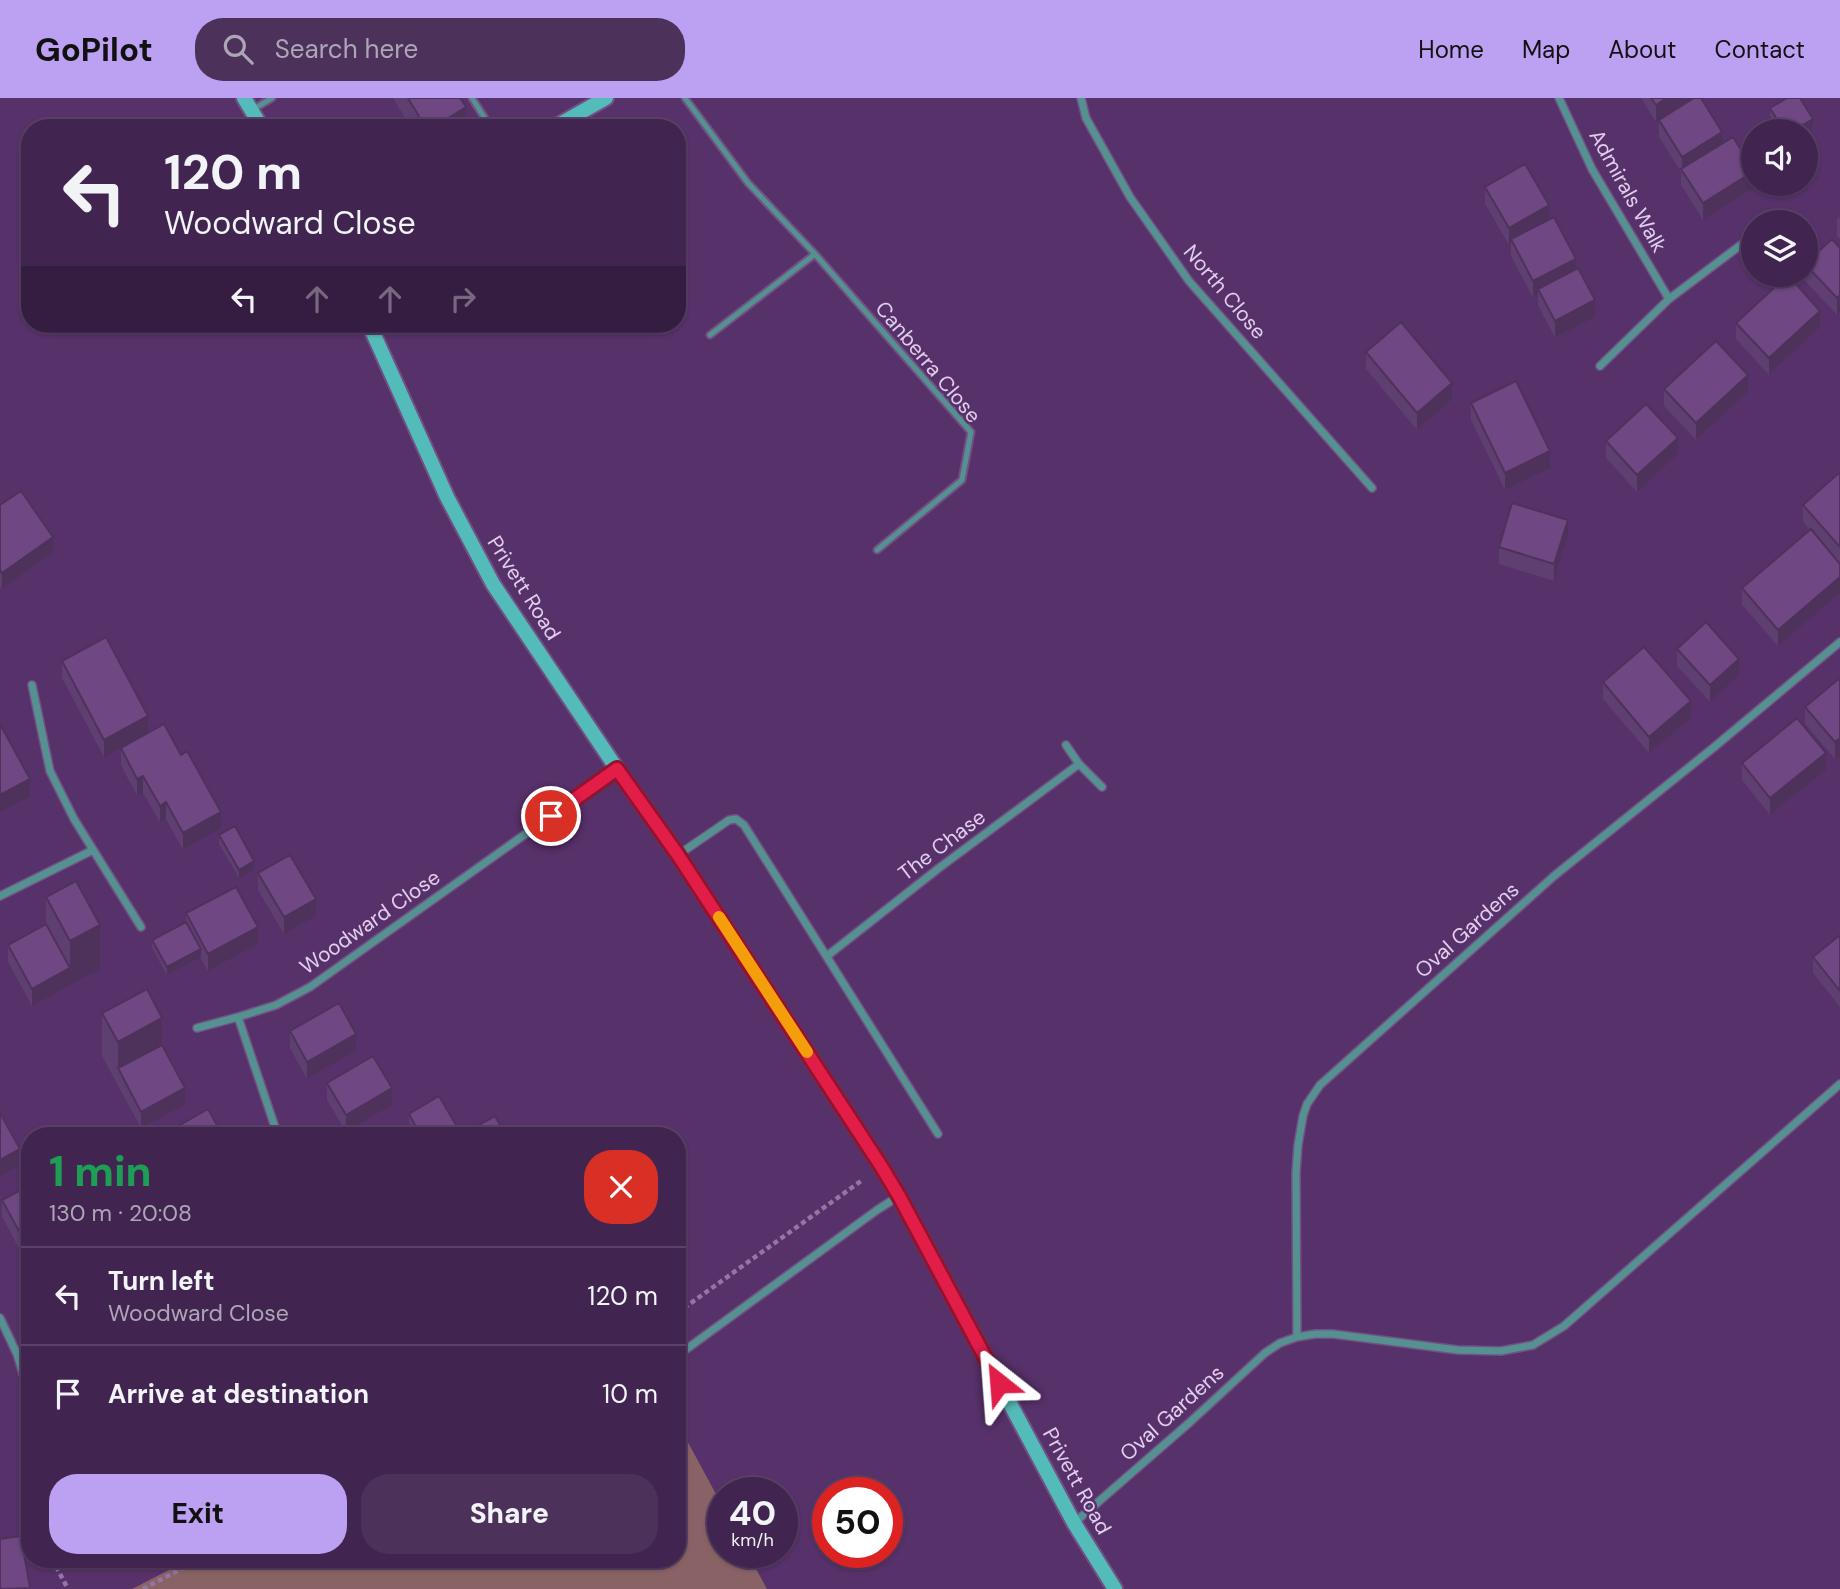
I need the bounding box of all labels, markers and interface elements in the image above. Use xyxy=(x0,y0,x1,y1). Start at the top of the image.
search box xyxy=(195,18,685,81)
text: GoPilot xyxy=(35,28,153,71)
icon: search xyxy=(219,30,257,68)
text: Search here xyxy=(275,32,418,66)
text: Home xyxy=(1418,34,1484,65)
text: Map xyxy=(1522,34,1570,65)
text: About xyxy=(1608,34,1677,65)
text: Contact xyxy=(1715,34,1805,65)
map controls xyxy=(1741,119,1818,287)
button: sound xyxy=(1741,119,1818,196)
street label: Admirals Walk xyxy=(1583,125,1673,258)
text: 120 m xyxy=(164,140,302,204)
icon: left xyxy=(49,147,140,238)
text: Woodward Close xyxy=(164,202,416,244)
button: layers xyxy=(1741,210,1818,287)
street label: North Close xyxy=(1177,239,1273,345)
icon: left xyxy=(225,280,263,318)
icon: ahead xyxy=(298,280,336,318)
icon: ahead xyxy=(371,280,409,318)
icon: right xyxy=(444,280,482,318)
street label: Canberra Close xyxy=(869,295,987,429)
street label: Privett Road xyxy=(481,531,567,645)
pin xyxy=(521,786,581,846)
icon: arrive xyxy=(532,797,570,835)
street label: The Chase xyxy=(893,803,991,887)
street label: Woodward Close xyxy=(294,863,446,981)
street label: Oval Gardens xyxy=(1409,876,1525,984)
text: 1 min xyxy=(49,1144,152,1199)
button: close xyxy=(584,1150,658,1224)
text: 130 m · 20:08 xyxy=(49,1198,192,1228)
text: Turn left xyxy=(108,1264,215,1298)
icon: left xyxy=(49,1277,87,1315)
text: 120 m xyxy=(587,1279,658,1313)
text: Woodward Close xyxy=(108,1298,289,1328)
position arrow xyxy=(962,1346,1036,1420)
street label: Oval Gardens xyxy=(1114,1359,1230,1467)
icon: arrive xyxy=(49,1375,87,1413)
text: Arrive at destination xyxy=(108,1377,369,1411)
text: 10 m xyxy=(602,1377,658,1411)
street label: Privett Road xyxy=(1036,1423,1118,1539)
button: Exit xyxy=(49,1474,347,1554)
button: Share xyxy=(361,1474,658,1554)
speed limit sign: 50 xyxy=(812,1477,903,1568)
text: 40 xyxy=(729,1490,776,1536)
text: km/h xyxy=(731,1528,774,1552)

